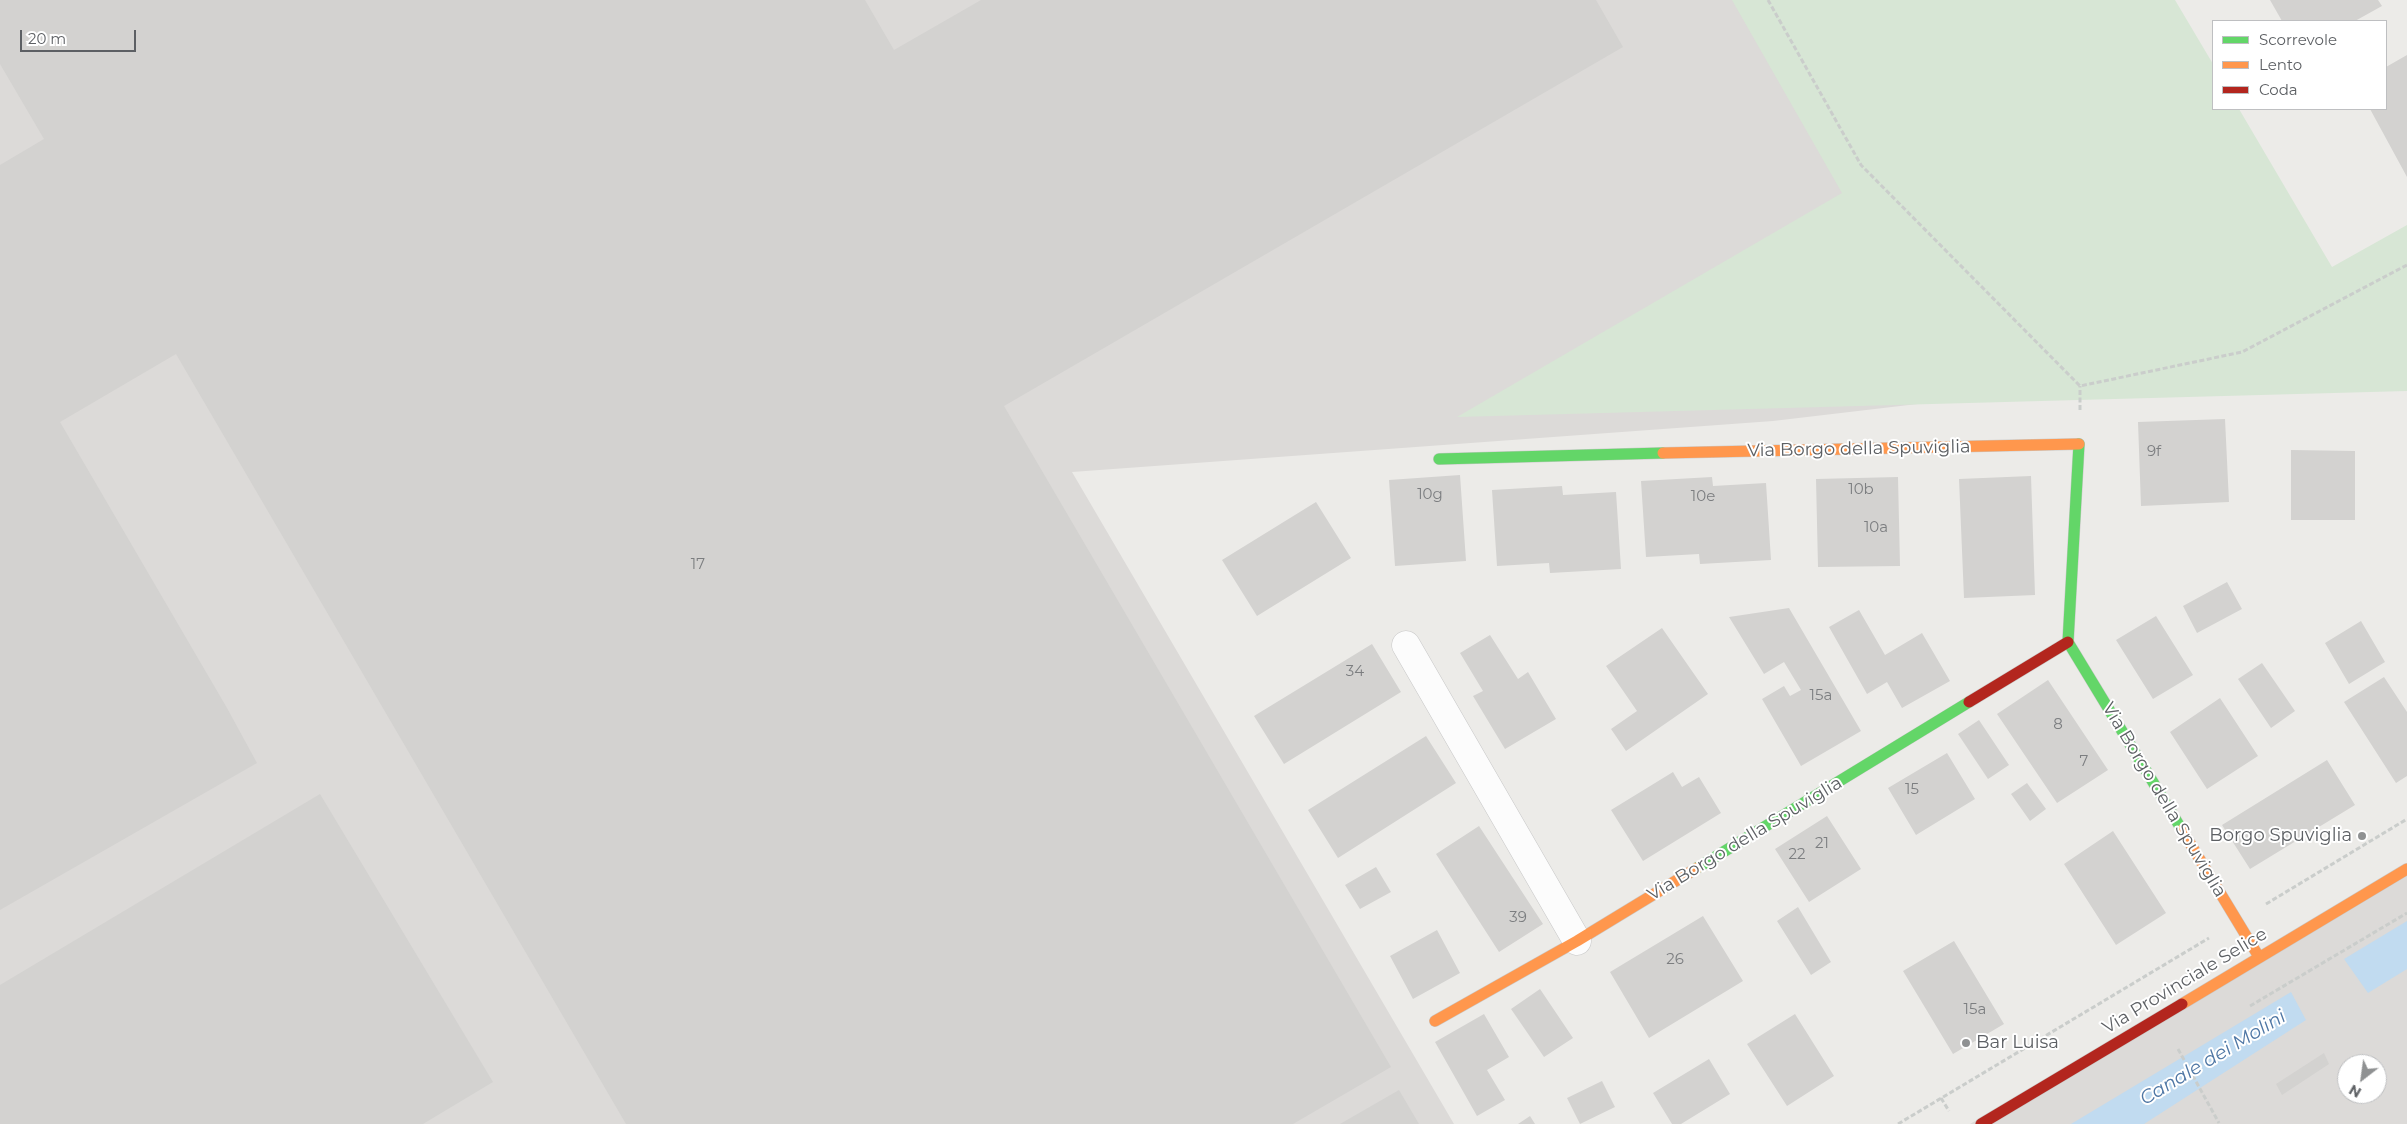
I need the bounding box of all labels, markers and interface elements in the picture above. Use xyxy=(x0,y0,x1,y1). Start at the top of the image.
scale bar xyxy=(22,20,139,52)
legend xyxy=(2212,20,2387,110)
text: 20 m xyxy=(28,29,66,48)
text: Scorrevole xyxy=(2259,30,2337,49)
text: Lento xyxy=(2259,55,2302,74)
text: Coda xyxy=(2259,80,2298,99)
street label: Via Borgo della Spuviglia xyxy=(1747,436,1971,462)
house number: 9f xyxy=(2147,443,2161,461)
house number: 10b xyxy=(1848,481,1874,499)
house number: 10g xyxy=(1417,486,1443,504)
house number: 10e xyxy=(1691,488,1715,506)
house number: 10a xyxy=(1864,519,1888,537)
house number: 17 xyxy=(691,556,705,574)
house number: 34 xyxy=(1346,663,1364,681)
house number: 15a xyxy=(1810,687,1832,705)
street label: Via Borgo della Spuviglia xyxy=(2097,699,2231,901)
house number: 8 xyxy=(2053,716,2063,734)
house number: 7 xyxy=(2080,753,2088,771)
street label: Via Borgo della Spuviglia xyxy=(1644,772,1846,906)
house number: 15 xyxy=(1905,781,1919,799)
place label: Borgo Spuviglia xyxy=(2209,825,2352,847)
marker: Borgo Spuviglia xyxy=(2356,830,2368,842)
house number: 21 xyxy=(1815,835,1829,853)
house number: 22 xyxy=(1788,846,1806,864)
house number: 39 xyxy=(1509,909,1527,927)
street label: Via Provinciale Selice xyxy=(2099,923,2271,1039)
house number: 26 xyxy=(1666,951,1684,969)
house number: 15a xyxy=(1964,1001,1986,1019)
water label: Canale dei Molini xyxy=(2136,1005,2290,1111)
place label: Bar Luisa xyxy=(1976,1032,2059,1054)
marker: Bar Luisa xyxy=(1960,1037,1972,1049)
north arrow xyxy=(2337,1054,2387,1104)
text: N xyxy=(2346,1081,2364,1102)

